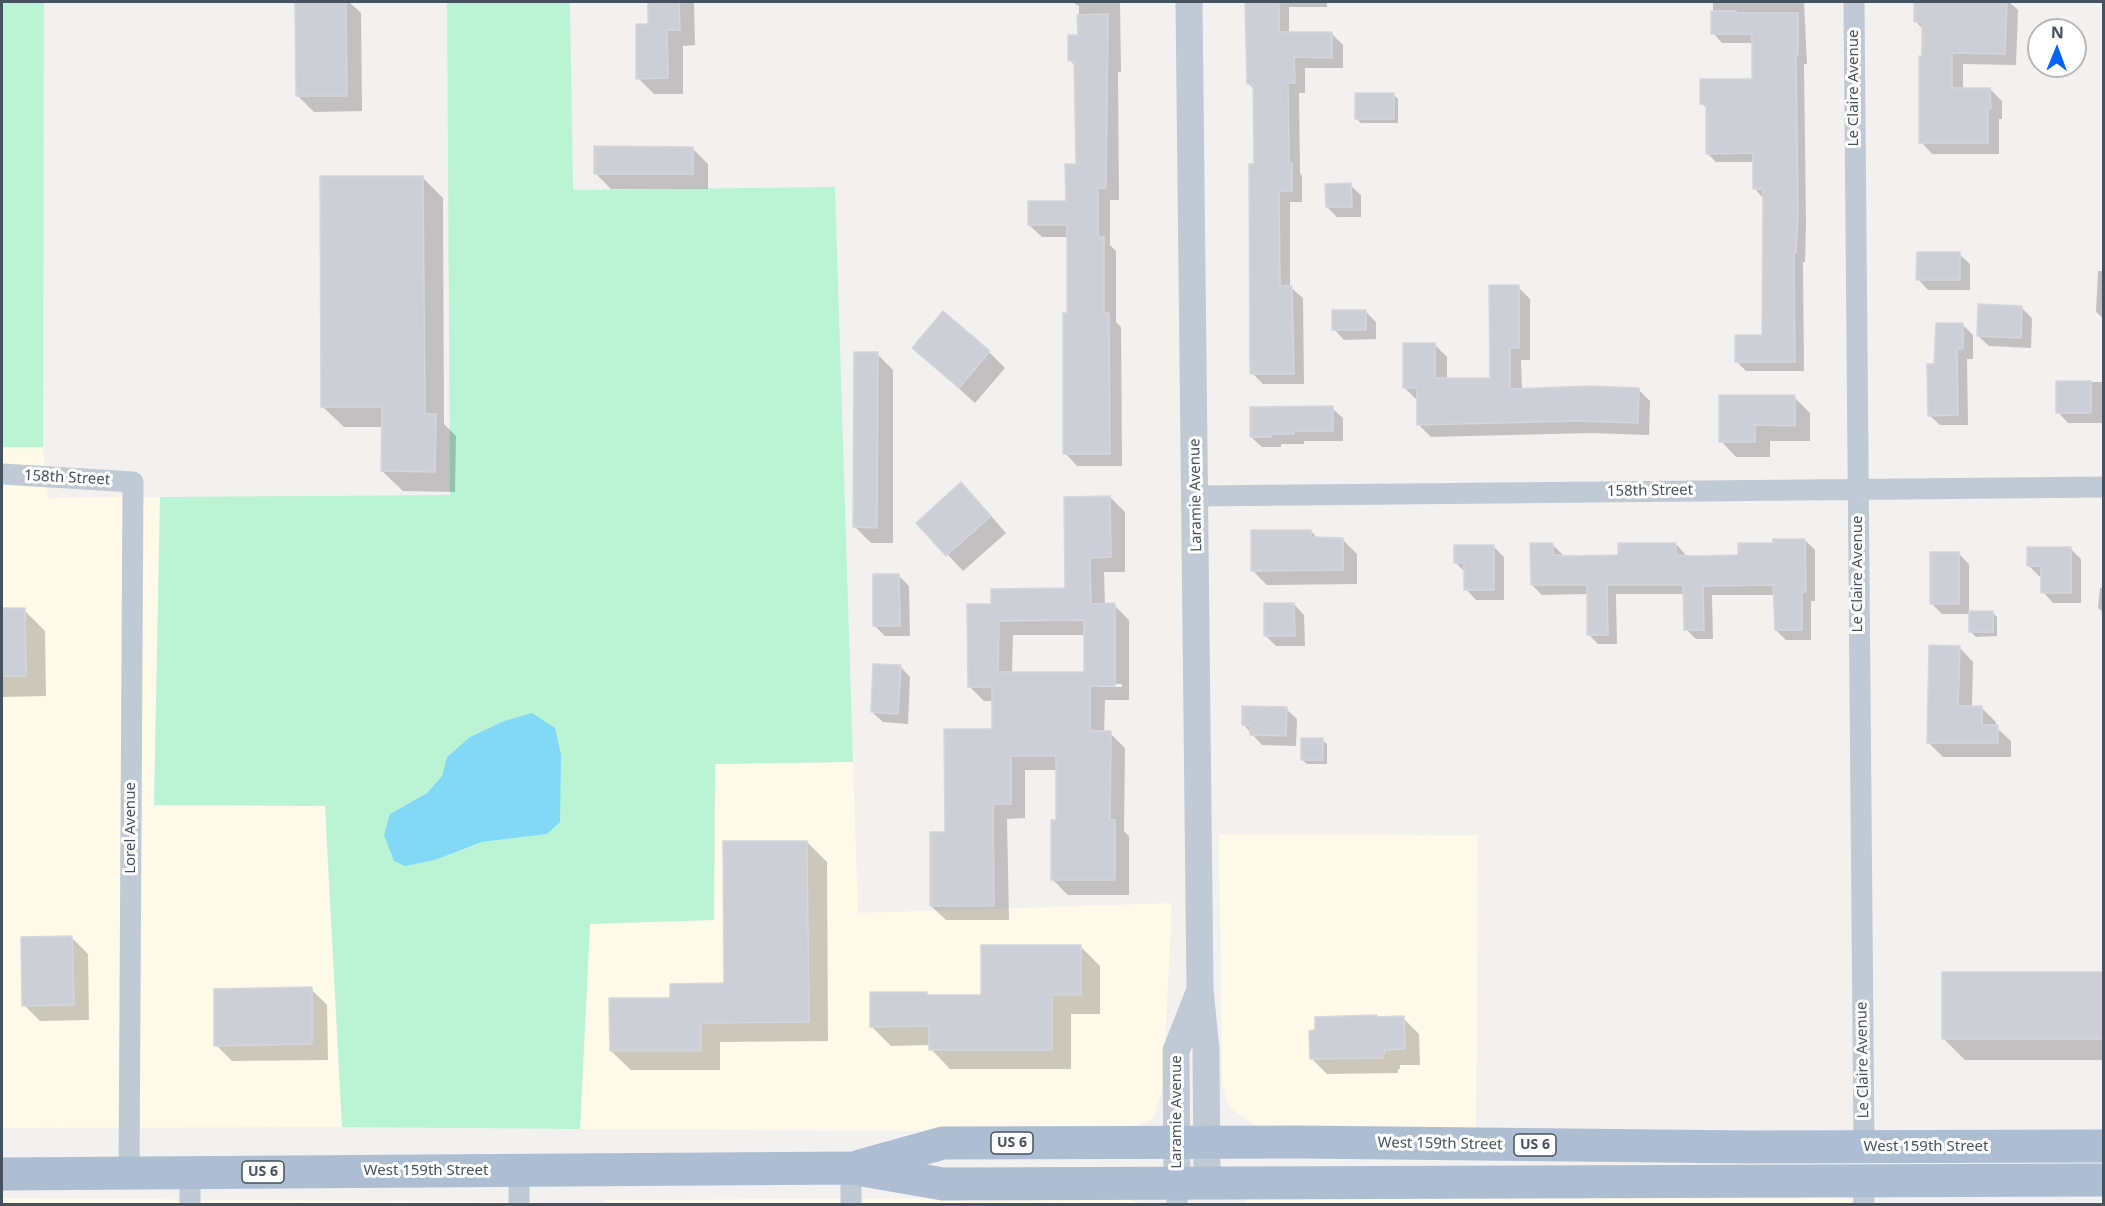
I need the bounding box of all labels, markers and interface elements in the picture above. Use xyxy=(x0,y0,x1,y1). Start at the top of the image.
north arrow xyxy=(2027,18,2087,78)
text: N xyxy=(2051,21,2064,43)
street label: Le Claire Avenue xyxy=(1845,30,1863,146)
street label: Laramie Avenue xyxy=(1186,438,1206,552)
street label: 158th Street xyxy=(23,467,111,489)
street label: 158th Street xyxy=(1607,481,1693,501)
street label: Le Claire Avenue xyxy=(1849,516,1867,632)
street label: Lorel Avenue xyxy=(122,782,140,874)
street label: Le Claire Avenue xyxy=(1853,1001,1873,1119)
street label: Laramie Avenue xyxy=(1168,1055,1186,1169)
road number: US 6 xyxy=(991,1132,1033,1154)
street label: West 159th Street xyxy=(1377,1134,1503,1154)
road number: US 6 xyxy=(1514,1134,1556,1156)
street label: West 159th Street xyxy=(1864,1138,1988,1156)
road number: US 6 xyxy=(242,1161,284,1183)
street label: West 159th Street xyxy=(364,1162,488,1180)

